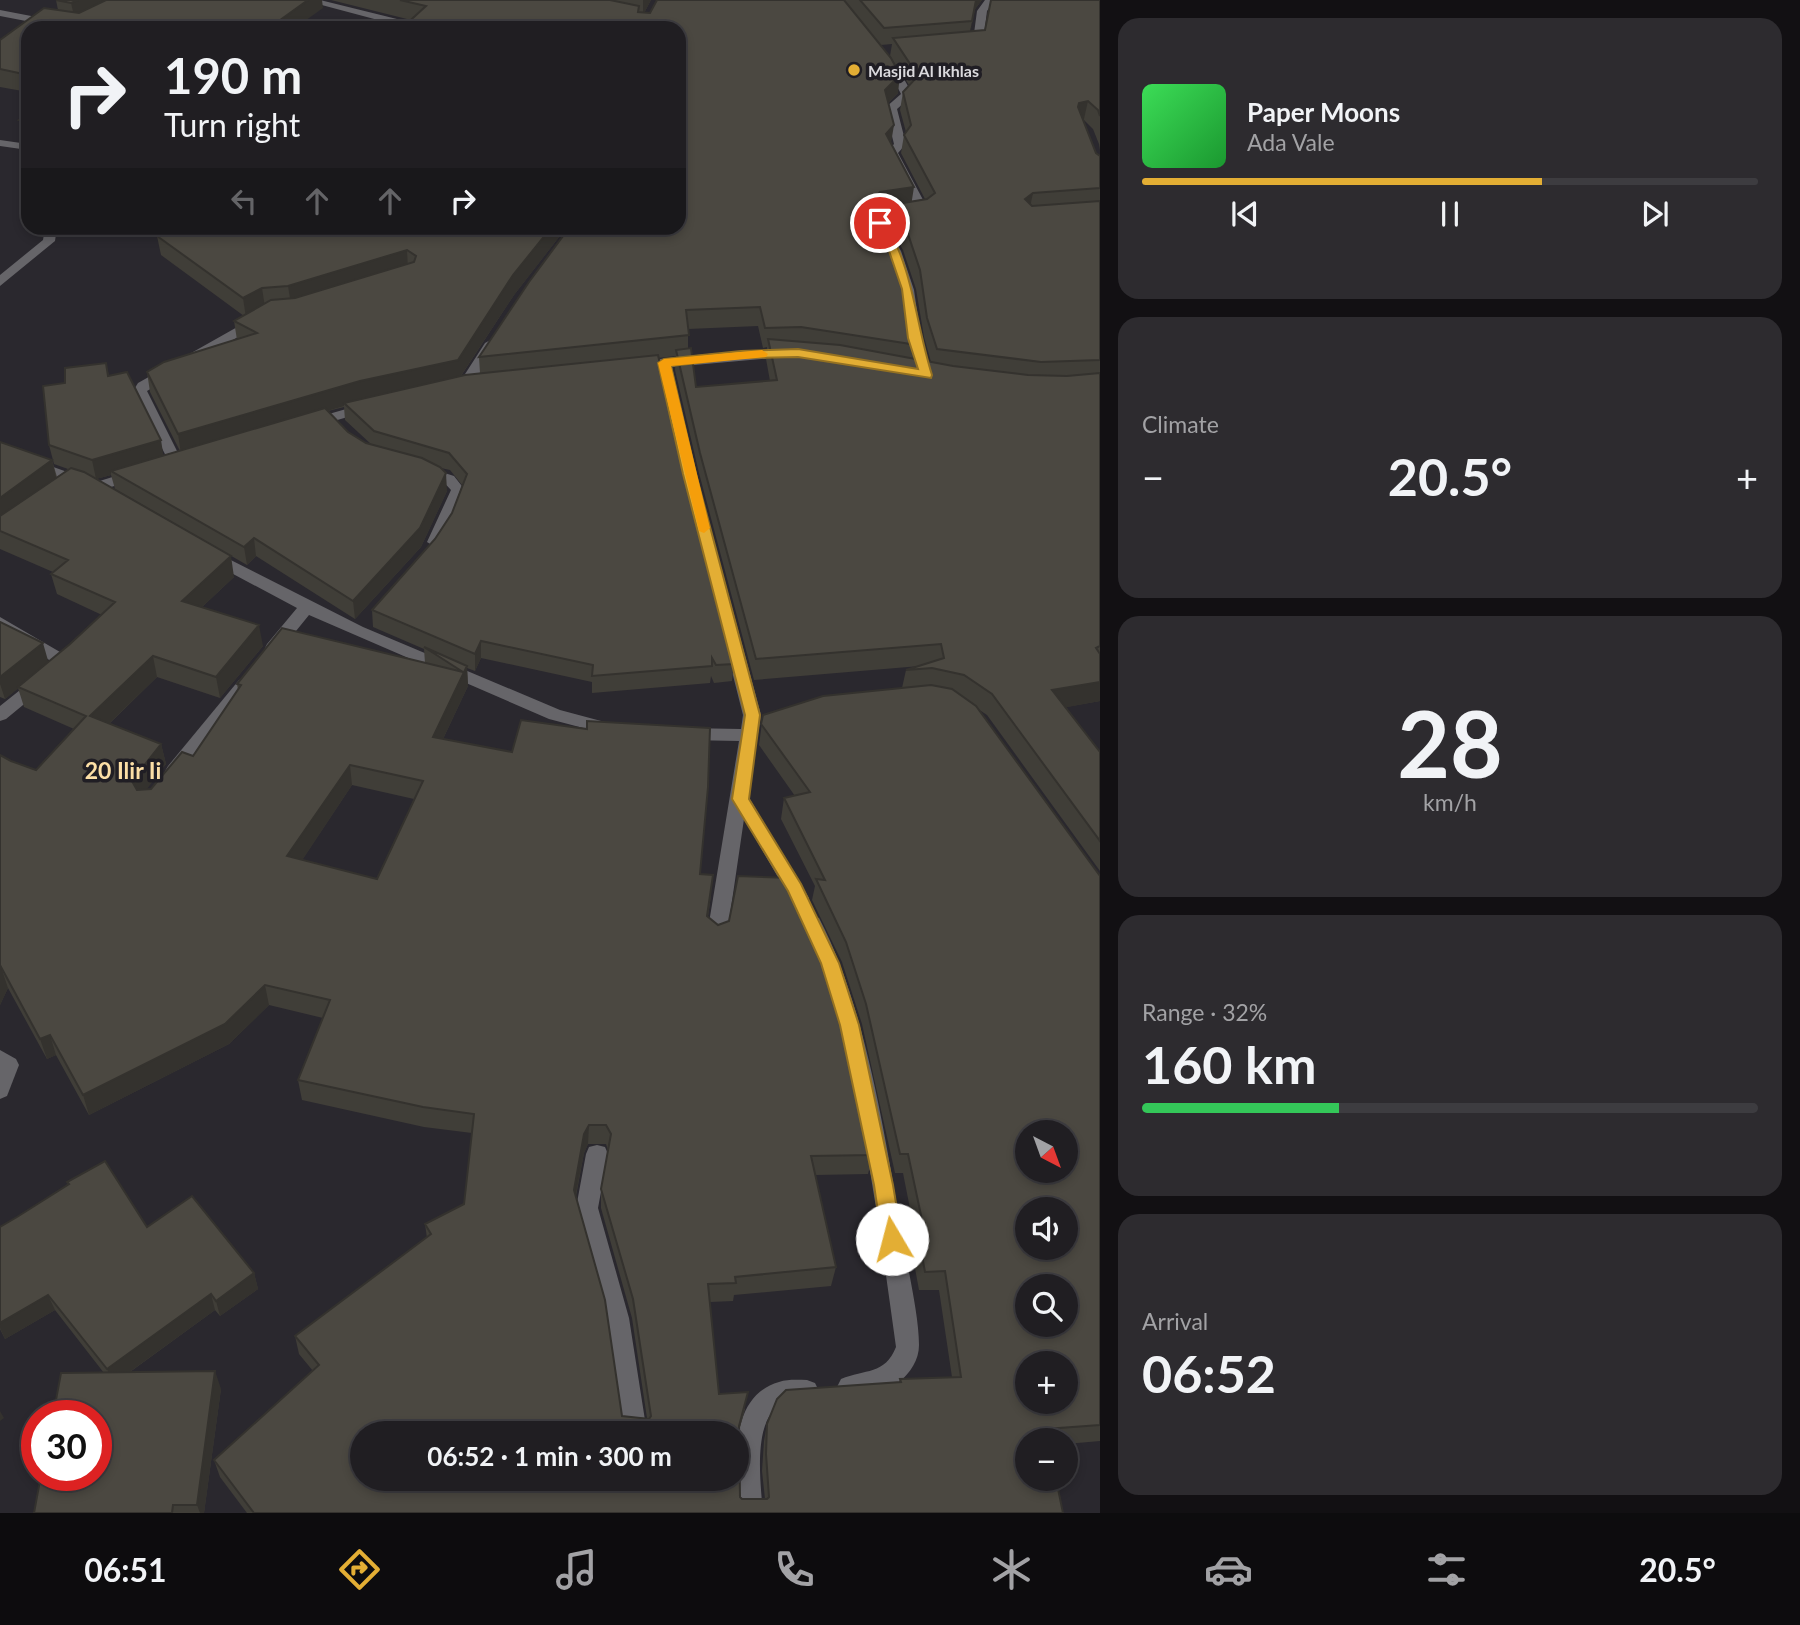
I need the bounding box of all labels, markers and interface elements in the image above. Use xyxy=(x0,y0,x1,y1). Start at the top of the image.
text: 190 m xyxy=(164,46,302,104)
icon: right xyxy=(49,49,140,140)
place label: Masjid Al Ikhlas xyxy=(868,61,979,80)
marker: Masjid Al Ikhlas xyxy=(846,62,862,78)
text: Paper Moons xyxy=(1247,96,1400,128)
text: Turn right xyxy=(164,105,300,144)
text: Ada Vale xyxy=(1247,128,1335,156)
icon: left xyxy=(225,182,263,220)
icon: ahead xyxy=(298,182,336,220)
icon: ahead xyxy=(371,182,409,220)
icon: right xyxy=(444,182,482,220)
pin xyxy=(850,193,910,253)
icon: previous xyxy=(1226,195,1264,233)
icon: pause xyxy=(1431,195,1469,233)
icon: next xyxy=(1636,195,1674,233)
icon: arrive xyxy=(861,204,899,242)
text: Climate xyxy=(1142,410,1219,438)
text: 20.5° xyxy=(1388,445,1512,507)
text: − xyxy=(1142,454,1164,500)
text: + xyxy=(1736,454,1758,500)
text: 28 xyxy=(1397,688,1503,797)
district label: 20 Ilir Ii xyxy=(85,756,161,784)
text: km/h xyxy=(1423,788,1477,816)
text: Range · 32% xyxy=(1142,998,1267,1026)
text: 160 km xyxy=(1142,1033,1316,1095)
north arrow xyxy=(1015,1120,1078,1183)
map controls xyxy=(1015,1120,1078,1491)
button: sound xyxy=(1015,1197,1078,1260)
position arrow xyxy=(855,1202,929,1276)
button: search xyxy=(1015,1274,1078,1337)
text: Arrival xyxy=(1142,1307,1208,1335)
text: 06:52 xyxy=(1142,1342,1276,1404)
button: + xyxy=(1015,1351,1078,1414)
speed limit sign: 30 xyxy=(21,1400,112,1491)
button: − xyxy=(1015,1428,1078,1491)
text: 06:52 · 1 min · 300 m xyxy=(427,1440,672,1472)
icon: directions xyxy=(335,1545,384,1594)
icon: music xyxy=(552,1545,601,1594)
icon: phone xyxy=(770,1545,819,1594)
icon: climate xyxy=(987,1545,1036,1594)
icon: car xyxy=(1204,1545,1253,1594)
icon: filters xyxy=(1422,1545,1471,1594)
text: 06:51 xyxy=(84,1550,167,1589)
text: 20.5° xyxy=(1639,1550,1716,1589)

